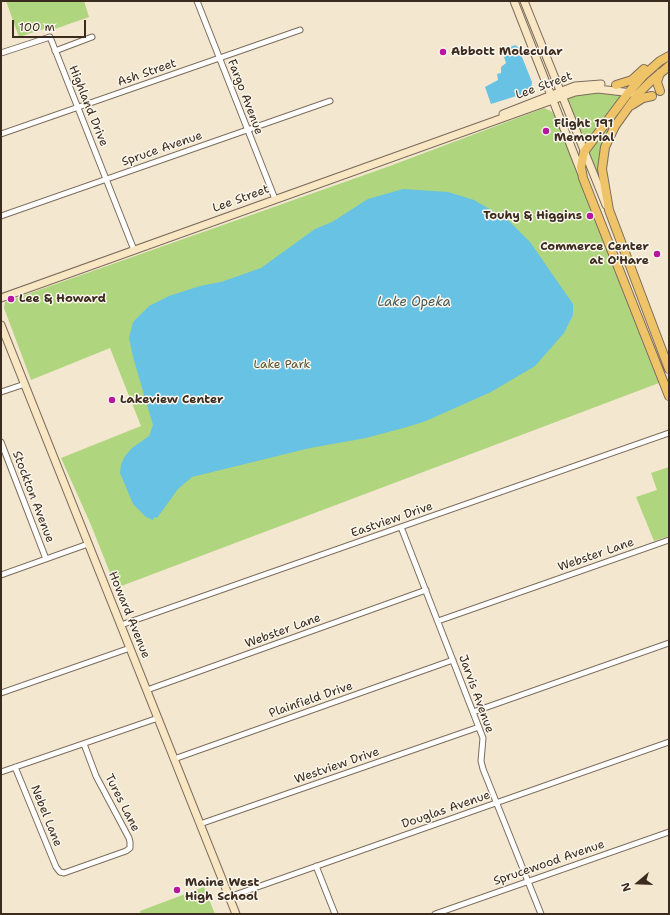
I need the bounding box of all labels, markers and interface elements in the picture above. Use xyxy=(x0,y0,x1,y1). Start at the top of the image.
scale bar xyxy=(14,12,88,38)
text: 100 m xyxy=(19,19,55,35)
place label: Abbott Molecular xyxy=(451,45,563,59)
marker: Abbott Molecular xyxy=(438,47,448,57)
street label: Ash Street xyxy=(116,56,178,90)
street label: Fargo Avenue xyxy=(224,57,266,137)
street label: Highland Drive xyxy=(65,63,111,149)
street label: Lee Street xyxy=(514,69,574,103)
place label: Flight 191 Memorial xyxy=(554,117,614,145)
marker: Flight 191 Memorial xyxy=(541,126,551,136)
street label: Spruce Avenue xyxy=(120,128,204,170)
street label: Lee Street xyxy=(211,182,271,216)
place label: Touhy & Higgins xyxy=(483,209,582,223)
marker: Touhy & Higgins xyxy=(585,211,595,221)
place label: Commerce Center at O'Hare xyxy=(540,240,649,268)
marker: Commerce Center at O'Hare xyxy=(652,249,662,259)
place label: Lee & Howard xyxy=(19,292,106,306)
marker: Lee & Howard xyxy=(6,294,16,304)
water label: Lake Opeka xyxy=(377,295,451,311)
park label: Lake Park xyxy=(253,358,311,372)
place label: Lakeview Center xyxy=(120,393,223,407)
marker: Lakeview Center xyxy=(107,395,117,405)
street label: Stockton Avenue xyxy=(9,449,57,545)
street label: Eastview Drive xyxy=(349,499,435,541)
street label: Webster Lane xyxy=(556,535,636,575)
street label: Howard Avenue xyxy=(105,569,153,661)
street label: Webster Lane xyxy=(243,611,323,651)
street label: Jarvis Avenue xyxy=(455,653,497,735)
street label: Plainfield Drive xyxy=(267,679,355,721)
street label: Westview Drive xyxy=(293,745,381,787)
street label: Tures Lane xyxy=(101,772,143,834)
street label: Nebel Lane xyxy=(27,783,65,849)
street label: Douglas Avenue xyxy=(400,788,492,832)
street label: Sprucewood Avenue xyxy=(492,837,606,889)
north arrow xyxy=(618,863,658,903)
place label: Maine West High School xyxy=(185,876,259,904)
text: N xyxy=(618,881,635,894)
marker: Maine West High School xyxy=(172,885,182,895)

